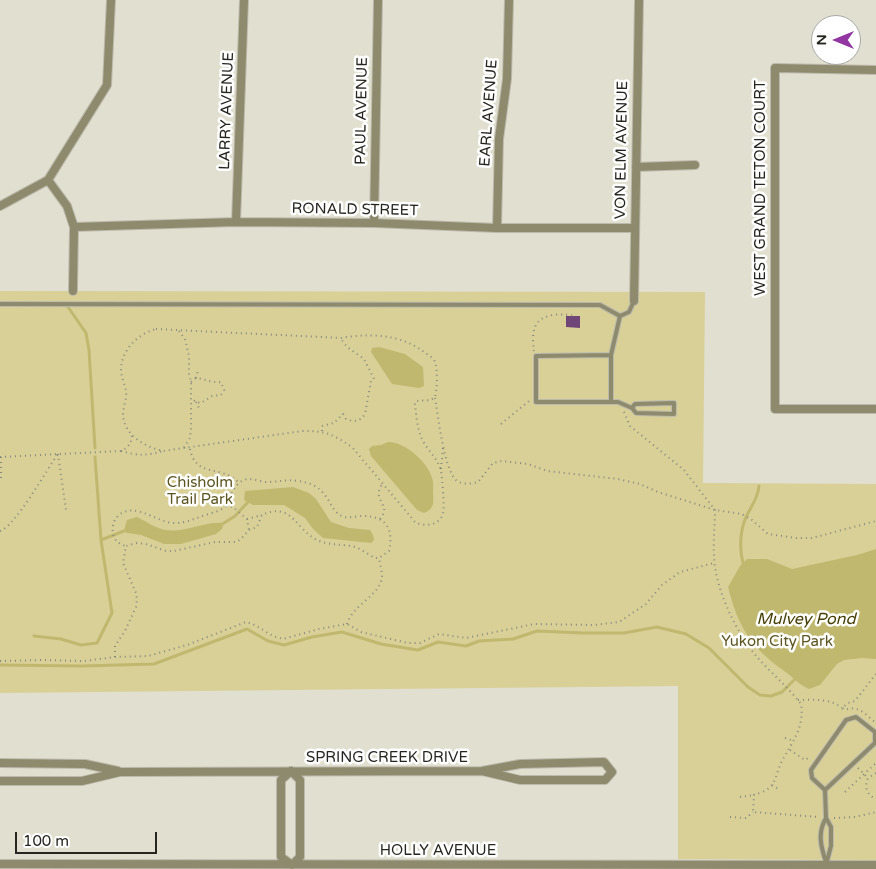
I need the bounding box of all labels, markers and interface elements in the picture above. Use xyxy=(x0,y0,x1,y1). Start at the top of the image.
north arrow xyxy=(811,15,861,65)
text: N xyxy=(813,34,830,46)
street label: LARRY AVENUE xyxy=(216,52,238,170)
street label: PAUL AVENUE xyxy=(352,57,372,165)
street label: EARL AVENUE xyxy=(476,59,502,167)
street label: WEST GRAND TETON COURT xyxy=(752,80,770,296)
street label: VON ELM AVENUE xyxy=(612,81,632,219)
street label: RONALD STREET xyxy=(292,200,418,220)
park label: Chisholm Trail Park xyxy=(167,474,233,509)
water label: Mulvey Pond xyxy=(756,610,856,630)
park label: Yukon City Park xyxy=(721,633,833,651)
street label: SPRING CREEK DRIVE xyxy=(306,749,468,767)
scale bar xyxy=(18,822,160,854)
text: 100 m xyxy=(23,832,69,850)
street label: HOLLY AVENUE xyxy=(380,842,496,860)

